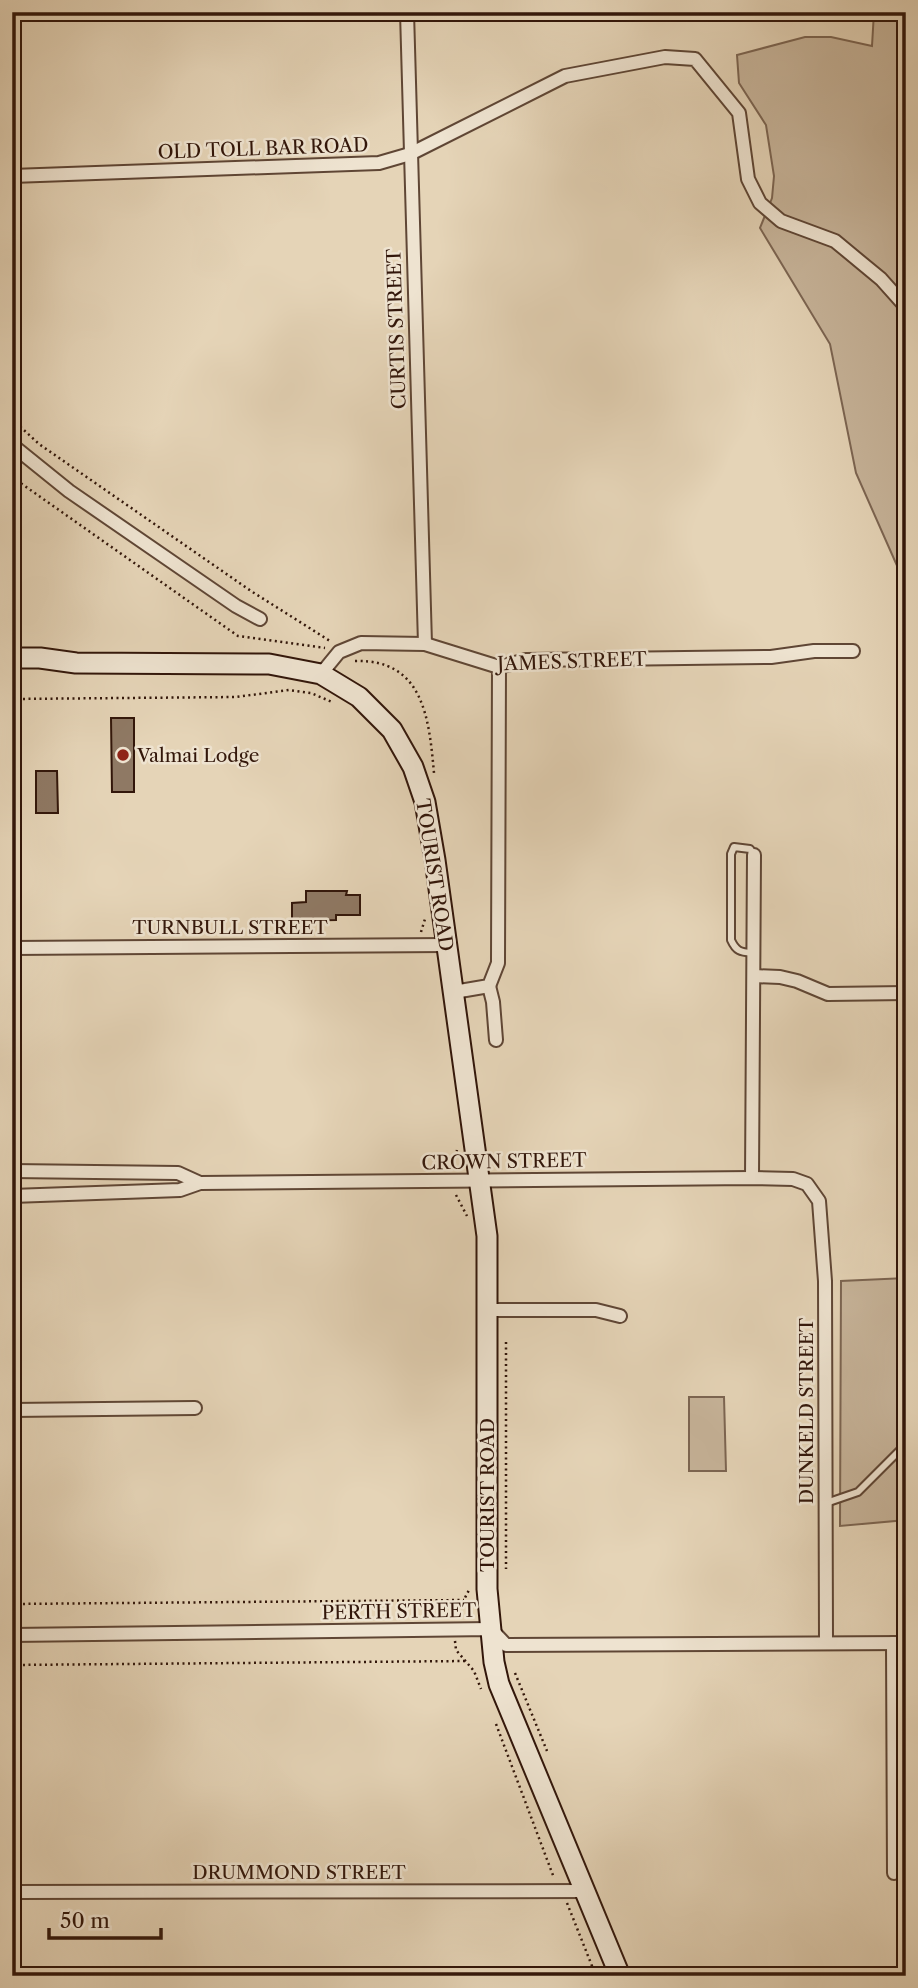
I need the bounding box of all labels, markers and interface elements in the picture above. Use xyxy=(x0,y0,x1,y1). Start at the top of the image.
street label: OLD TOLL BAR ROAD xyxy=(157,133,369,164)
street label: CURTIS STREET xyxy=(382,248,411,410)
street label: JAMES STREET xyxy=(494,647,648,676)
place label: Valmai Lodge xyxy=(136,744,259,767)
marker: Valmai Lodge xyxy=(115,747,131,763)
street label: TOURIST ROAD xyxy=(411,797,458,953)
street label: TURNBULL STREET xyxy=(132,916,329,939)
street label: CROWN STREET xyxy=(421,1149,587,1174)
street label: DUNKELD STREET xyxy=(795,1317,818,1504)
street label: TOURIST ROAD xyxy=(476,1418,499,1572)
street label: PERTH STREET xyxy=(322,1599,477,1624)
street label: DRUMMOND STREET xyxy=(192,1861,406,1884)
scale bar xyxy=(49,1897,161,1941)
text: 50 m xyxy=(60,1908,110,1933)

